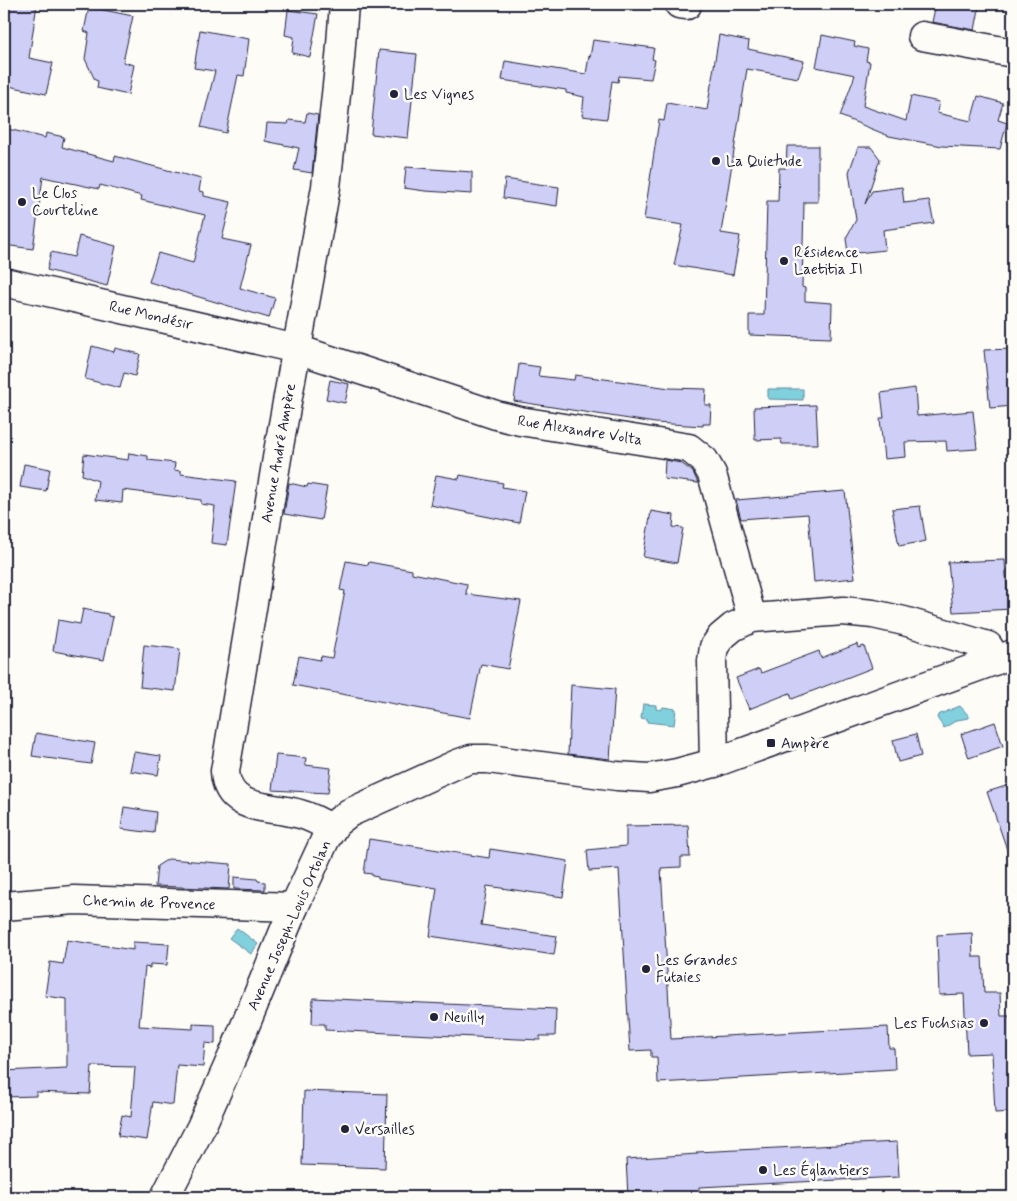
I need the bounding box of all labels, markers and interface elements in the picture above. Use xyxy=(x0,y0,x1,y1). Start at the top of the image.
place label: Les Vignes xyxy=(404,85,474,105)
marker: Les Vignes xyxy=(388,88,400,100)
place label: La Quietude xyxy=(726,152,802,172)
marker: La Quietude xyxy=(710,155,722,167)
place label: Le Clos Courteline xyxy=(32,184,99,221)
marker: Le Clos Courteline xyxy=(16,196,28,208)
place label: Résidence Laetitia II xyxy=(794,243,863,280)
marker: Résidence Laetitia II xyxy=(778,255,790,267)
street label: Rue Mondésir xyxy=(107,297,195,335)
street label: Avenue André Ampère xyxy=(257,382,301,525)
street label: Rue Alexandre Volta xyxy=(516,411,644,451)
place label: Ampère xyxy=(781,734,829,754)
marker: Ampère xyxy=(765,737,777,749)
street label: Avenue Joseph-Louis Ortolan xyxy=(243,837,337,1014)
street label: Chemin de Provence xyxy=(82,891,216,915)
place label: Les Grandes Futaies xyxy=(656,951,738,988)
marker: Les Grandes Futaies xyxy=(640,963,652,975)
place label: Neuilly xyxy=(444,1008,484,1028)
marker: Neuilly xyxy=(428,1011,440,1023)
place label: Les Fuchsias xyxy=(894,1014,974,1034)
marker: Les Fuchsias xyxy=(978,1017,990,1029)
place label: Versailles xyxy=(355,1120,415,1140)
marker: Versailles xyxy=(339,1123,351,1135)
place label: Les Églantiers xyxy=(773,1160,869,1181)
marker: Les Églantiers xyxy=(757,1164,769,1176)

